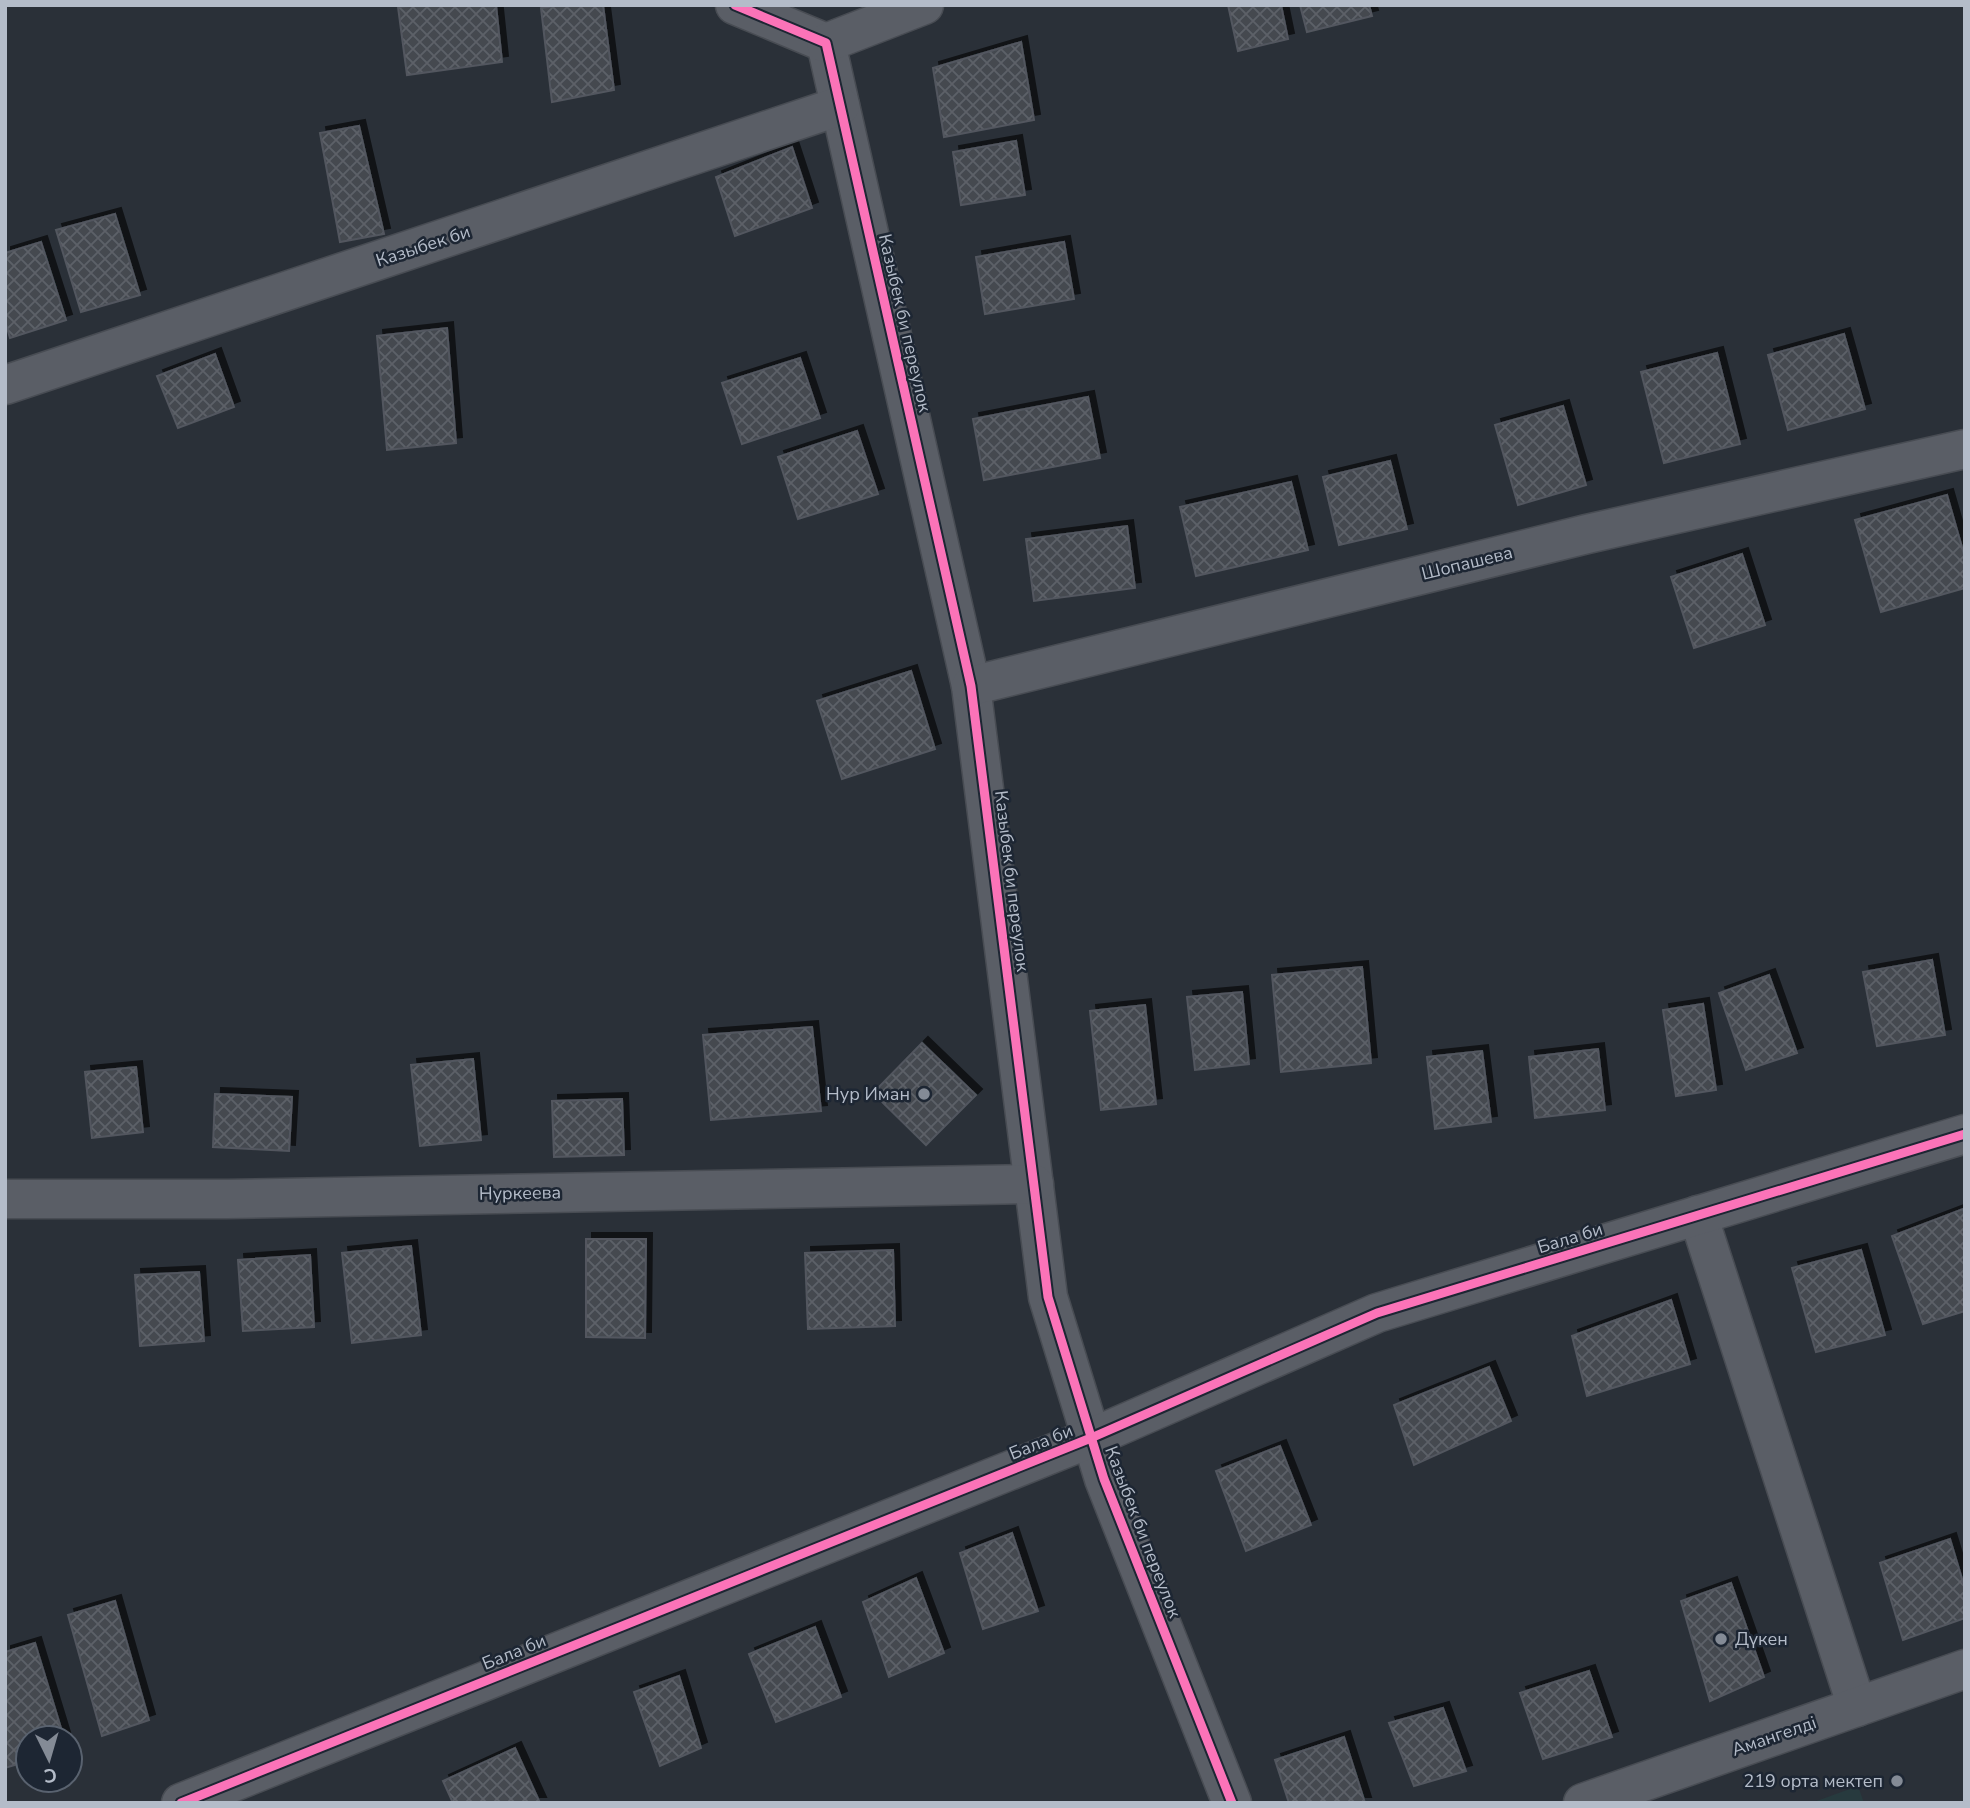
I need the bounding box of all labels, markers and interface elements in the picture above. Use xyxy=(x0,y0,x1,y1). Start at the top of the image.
street label: Казыбек би xyxy=(373,219,473,273)
street label: Казыбек би переулок xyxy=(873,232,937,415)
street label: Шопашева xyxy=(1419,540,1515,586)
street label: Казыбек би переулок xyxy=(989,789,1035,973)
place label: Нур Иман xyxy=(826,1082,910,1106)
marker: Нур Иман xyxy=(916,1086,932,1102)
street label: Нуркеева xyxy=(479,1180,561,1206)
street label: Бала би xyxy=(1534,1217,1606,1259)
street label: Бала би xyxy=(1005,1418,1077,1466)
street label: Казыбек би переулок xyxy=(1099,1443,1187,1622)
place label: Дүкен xyxy=(1735,1627,1788,1651)
street label: Бала би xyxy=(478,1628,550,1676)
marker: Дүкен xyxy=(1713,1631,1729,1647)
street label: Амангелді xyxy=(1728,1710,1820,1762)
north arrow xyxy=(14,1724,84,1794)
text: С xyxy=(43,1761,58,1788)
place label: 219 орта мектеп xyxy=(1743,1769,1883,1793)
marker: 219 орта мектеп xyxy=(1889,1773,1905,1789)

